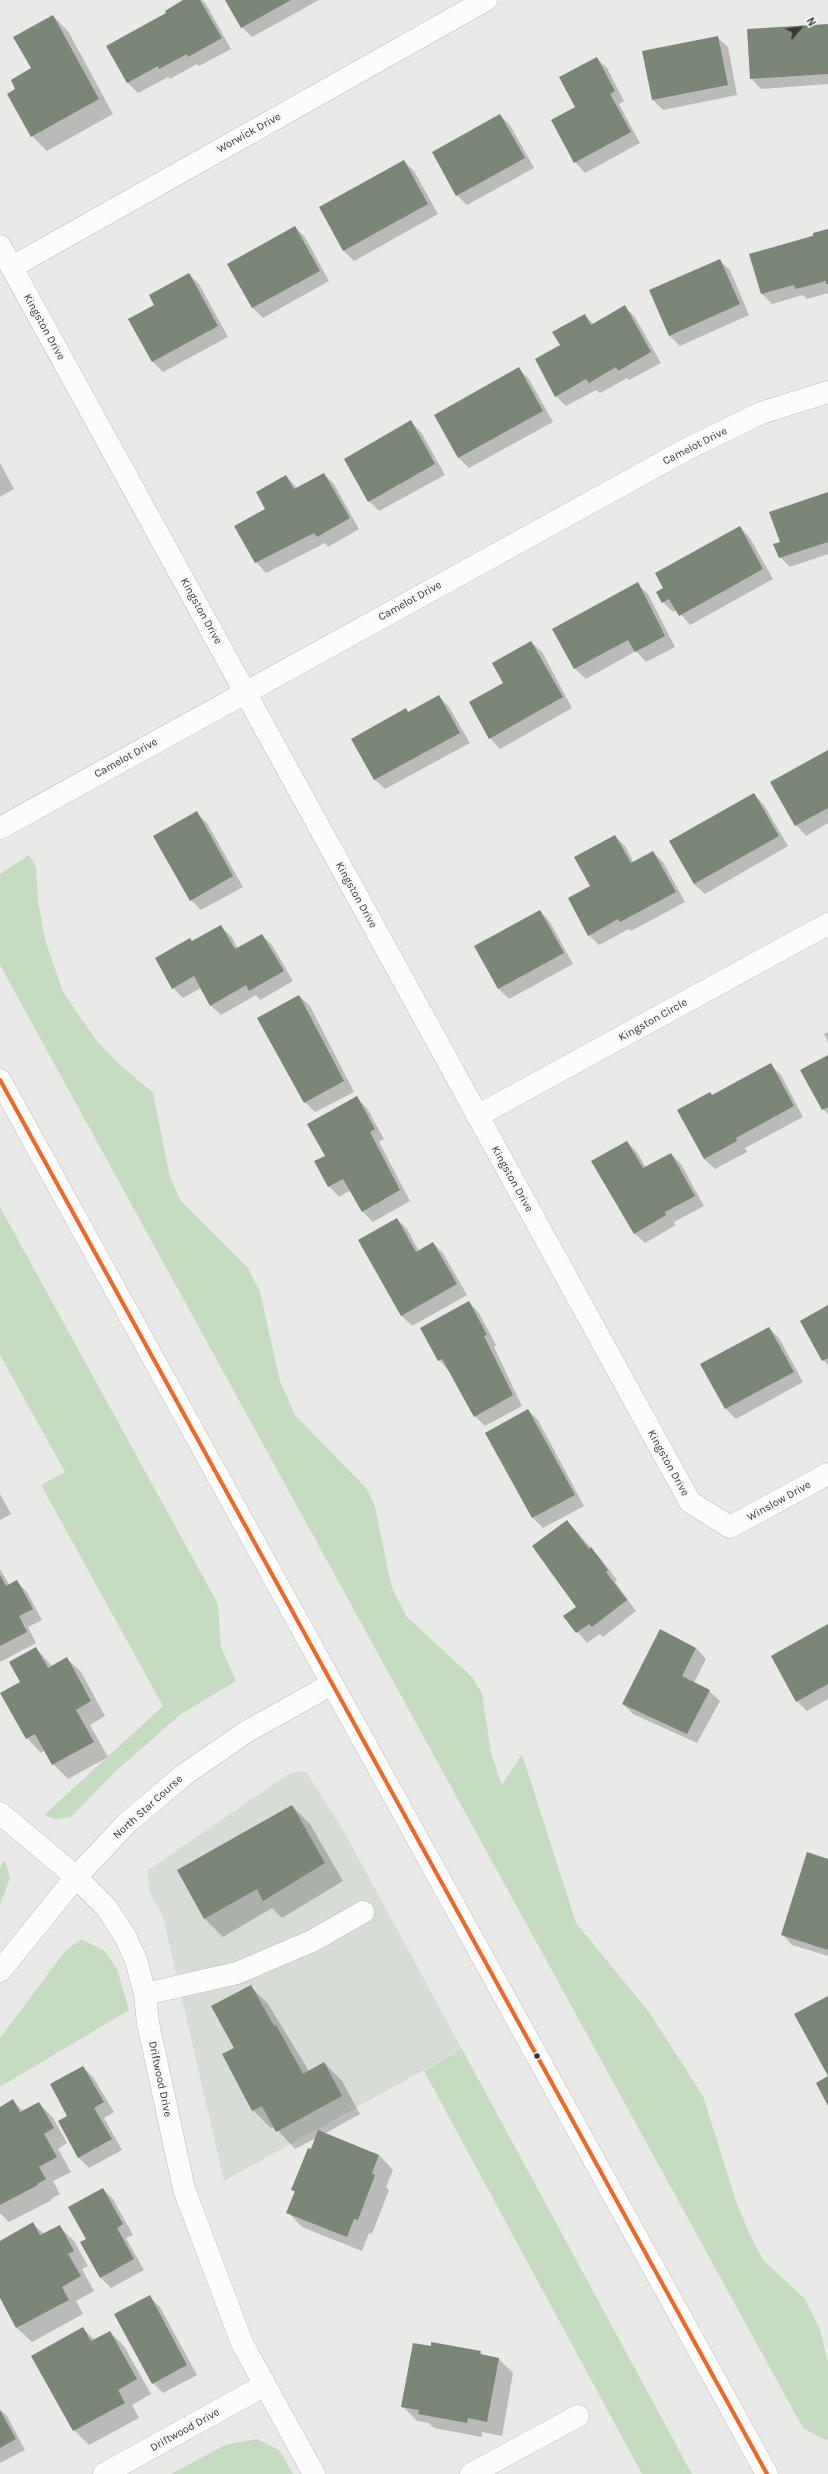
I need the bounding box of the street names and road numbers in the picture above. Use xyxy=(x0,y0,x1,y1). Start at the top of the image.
street label: Worwick Drive xyxy=(215,110,283,156)
street label: Kingston Drive xyxy=(20,292,68,362)
street label: Camelot Drive xyxy=(661,424,729,468)
street label: Kingston Drive xyxy=(177,576,225,646)
street label: Camelot Drive xyxy=(376,578,444,624)
street label: Camelot Drive xyxy=(92,735,160,781)
street label: Kingston Drive xyxy=(332,860,380,930)
street label: Kingston Circle xyxy=(616,996,690,1044)
street label: Kingston Drive xyxy=(488,1144,536,1214)
street label: Kingston Drive xyxy=(644,1428,692,1498)
street label: Winslow Drive xyxy=(745,1478,813,1524)
street label: North Star Course xyxy=(110,1772,186,1842)
street label: Driftwood Drive xyxy=(146,2040,174,2118)
street label: Driftwood Drive xyxy=(148,2406,222,2454)

